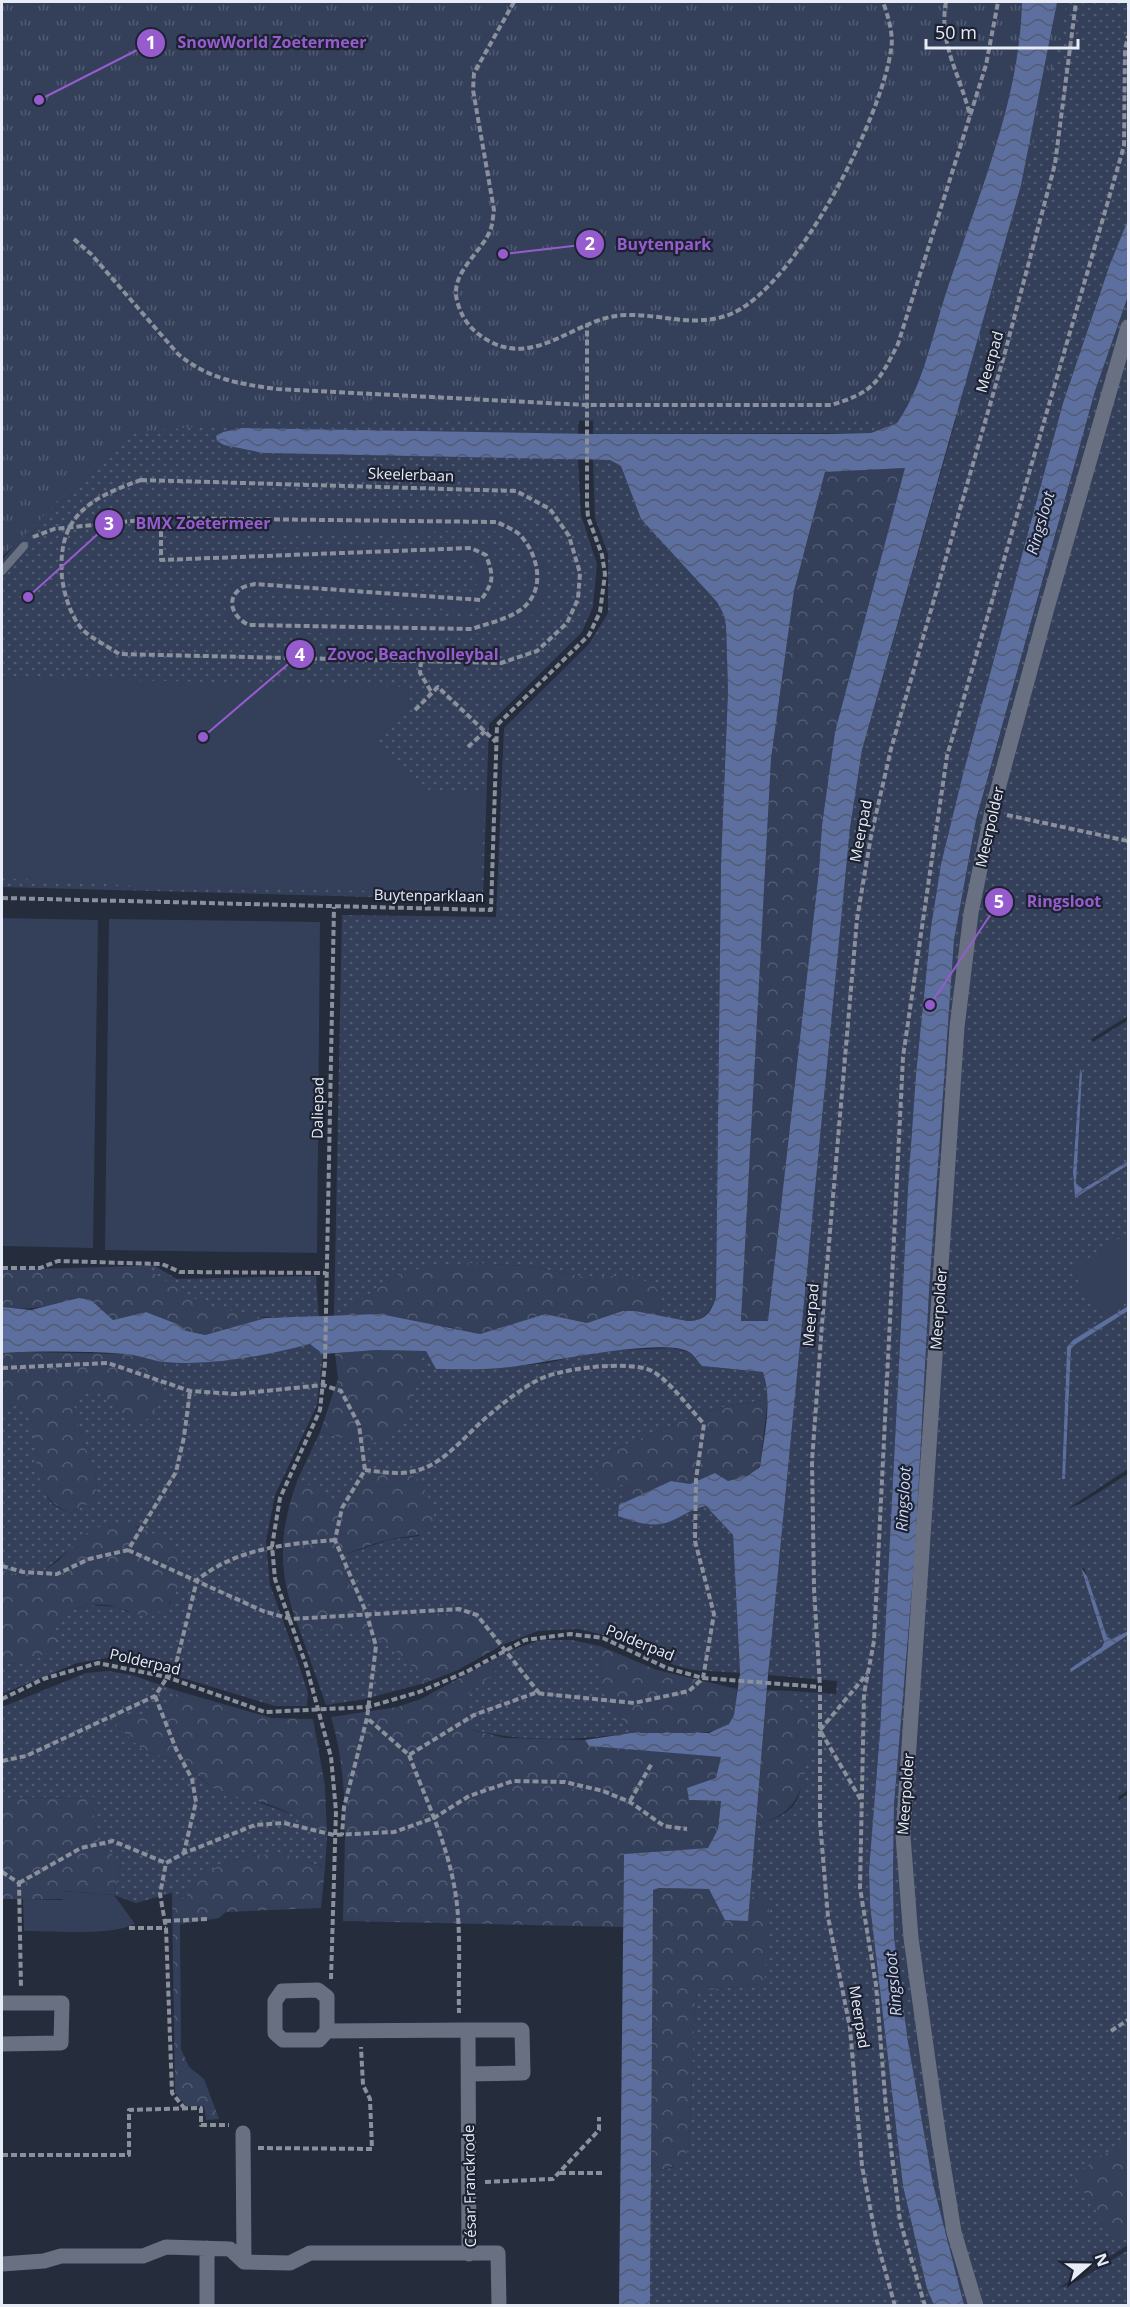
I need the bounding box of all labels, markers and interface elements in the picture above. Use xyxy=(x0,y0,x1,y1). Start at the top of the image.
scale bar xyxy=(926,12,1078,50)
text: 50 m xyxy=(935,20,977,44)
callout: SnowWorld Zoetermeer xyxy=(136,26,379,60)
text: 1 xyxy=(146,30,156,54)
text: SnowWorld Zoetermeer xyxy=(178,31,366,53)
callout: Buytenpark xyxy=(575,227,723,261)
text: 2 xyxy=(585,231,595,255)
text: Buytenpark xyxy=(617,233,711,255)
street label: Meerpad xyxy=(971,329,1007,395)
street label: Skeelerbaan xyxy=(368,463,455,486)
water label: Ringsloot xyxy=(1020,488,1060,557)
callout: BMX Zoetermeer xyxy=(94,507,283,541)
text: 3 xyxy=(104,511,114,535)
text: BMX Zoetermeer xyxy=(136,512,270,534)
callout: Zovoc Beachvolleybal xyxy=(285,637,511,671)
text: 4 xyxy=(295,642,305,666)
text: Zovoc Beachvolleybal xyxy=(327,643,499,665)
street label: Meerpolder xyxy=(970,784,1008,869)
street label: Meerpad xyxy=(844,798,876,864)
street label: Buytenparklaan xyxy=(374,884,484,906)
callout: Ringsloot xyxy=(984,885,1113,919)
text: 5 xyxy=(994,889,1004,913)
text: Ringsloot xyxy=(1027,890,1101,912)
street label: Daliepad xyxy=(306,1077,328,1139)
street label: Meerpolder xyxy=(925,1267,951,1351)
street label: Meerpad xyxy=(797,1283,823,1347)
water label: Ringsloot xyxy=(890,1465,916,1532)
street label: Polderpad xyxy=(603,1619,678,1665)
street label: Polderpad xyxy=(108,1643,183,1679)
street label: Meerpolder xyxy=(892,1752,918,1836)
water label: Ringsloot xyxy=(879,1950,907,2017)
street label: Meerpad xyxy=(845,1984,875,2050)
street label: César Franckrode xyxy=(458,2125,480,2247)
north arrow xyxy=(1058,2235,1118,2295)
text: N xyxy=(1090,2250,1115,2270)

